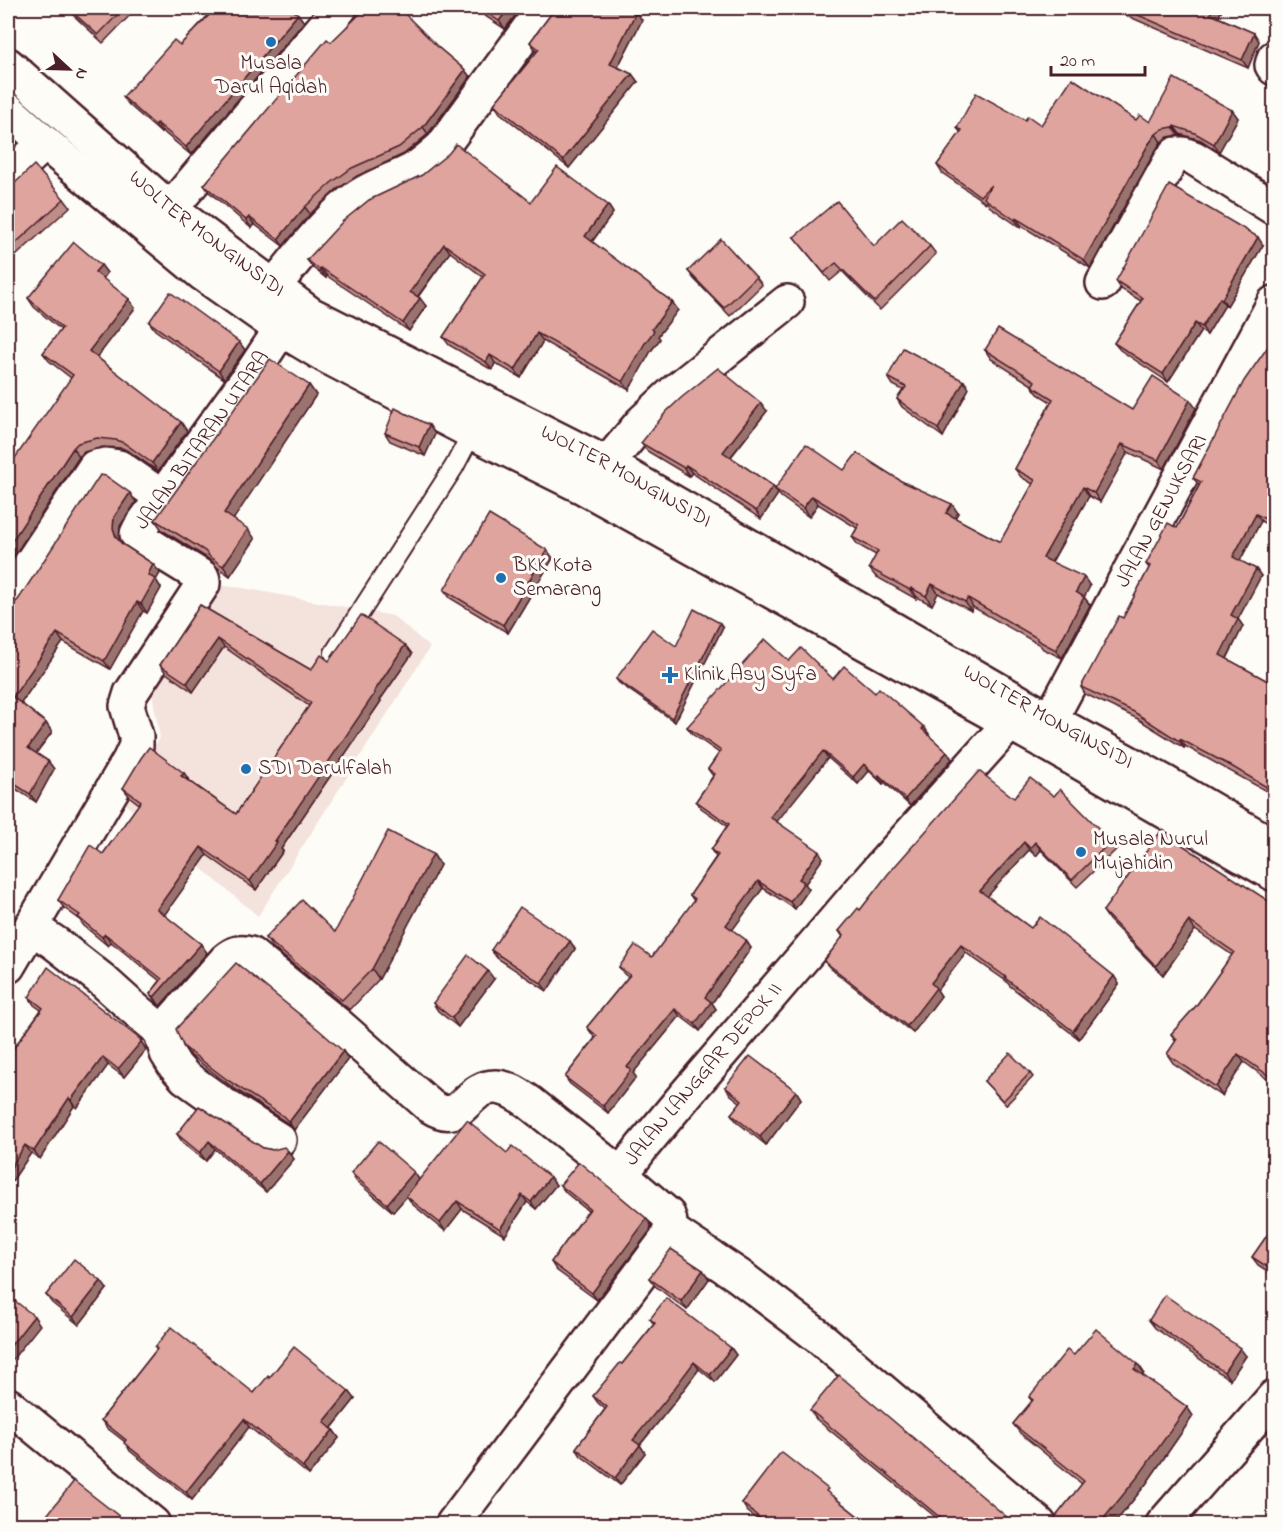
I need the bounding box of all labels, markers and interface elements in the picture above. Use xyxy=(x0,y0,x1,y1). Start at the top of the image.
marker: Musala Darul Aqidah xyxy=(264,35,278,49)
north arrow xyxy=(39,39,99,99)
scale bar xyxy=(1051,39,1146,77)
place label: Musala Darul Aqidah xyxy=(214,49,327,103)
text: 20 m xyxy=(1060,49,1095,75)
text: N xyxy=(68,64,94,84)
street label: WOLTER MONGINSIDI xyxy=(122,164,291,305)
street label: JALAN BITARAN UTARA xyxy=(128,345,277,536)
street label: WOLTER MONGINSIDI xyxy=(535,418,717,536)
street label: JALAN GENUKSARI xyxy=(1109,429,1216,593)
place label: BKK Kota Semarang xyxy=(512,551,601,607)
marker: BKK Kota Semarang xyxy=(494,571,508,585)
street label: WOLTER MONGINSIDI xyxy=(957,658,1138,777)
place label: Klinik Asy Syfa xyxy=(684,660,817,692)
marker: Klinik Asy Syfa xyxy=(661,666,679,684)
place label: SDI Darulfalah xyxy=(258,754,392,784)
marker: SDI Darulfalah xyxy=(239,762,253,776)
place label: Musala Nurul Mujahidin xyxy=(1093,825,1208,879)
marker: Musala Nurul Mujahidin xyxy=(1074,845,1088,859)
street label: JALAN LANGGAR DEPOK II xyxy=(618,976,790,1173)

